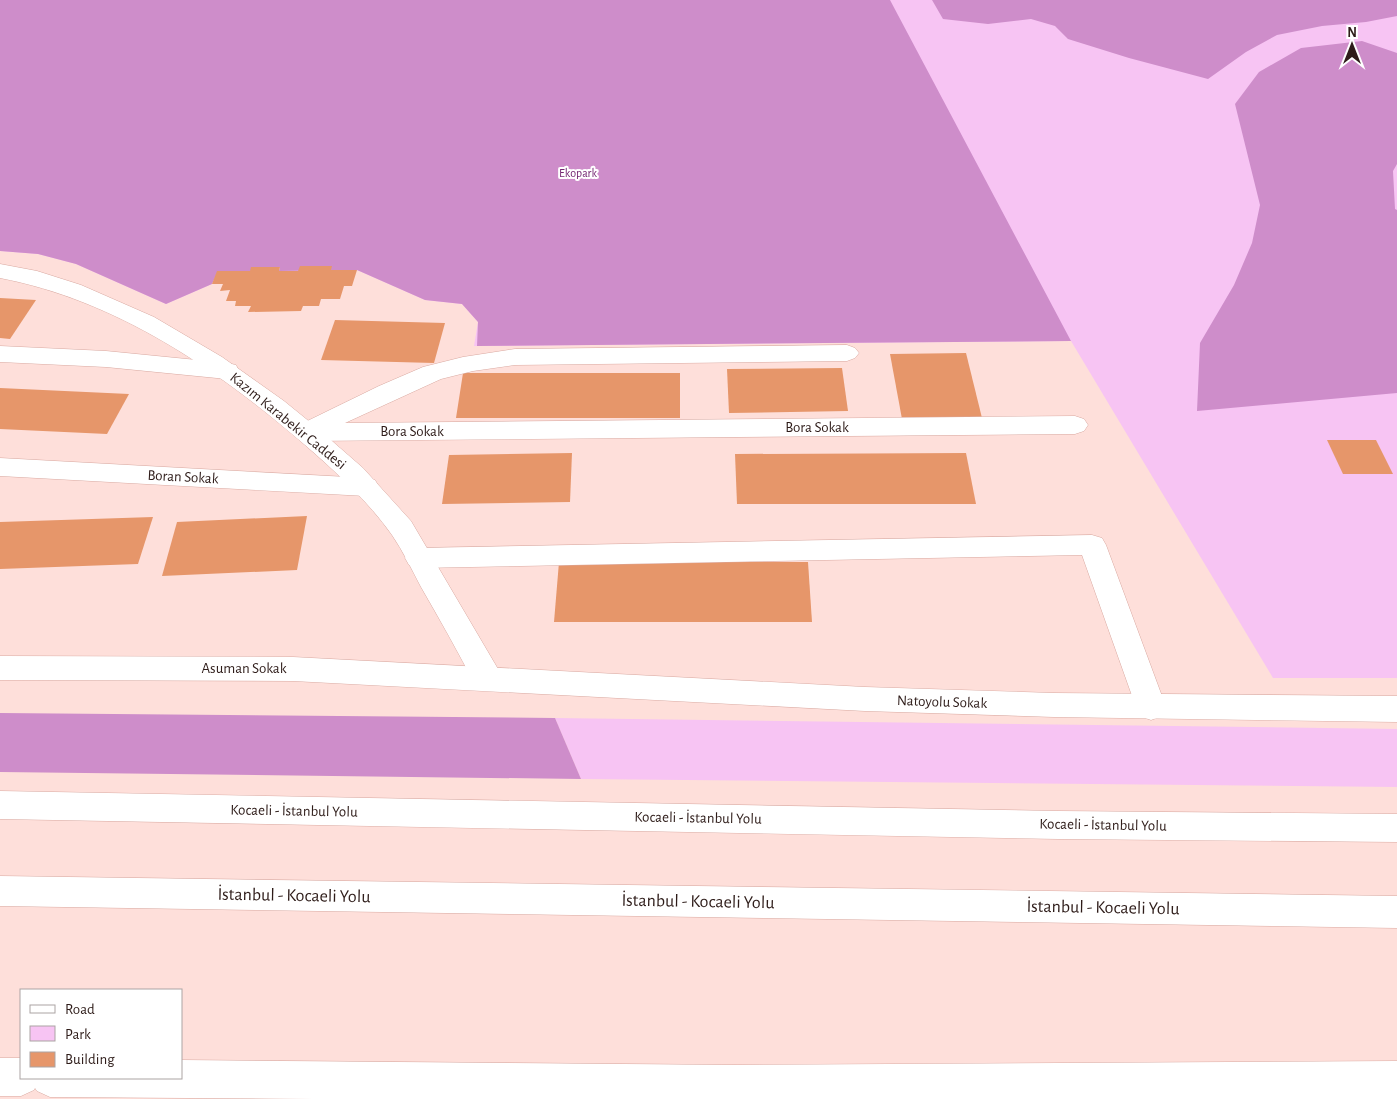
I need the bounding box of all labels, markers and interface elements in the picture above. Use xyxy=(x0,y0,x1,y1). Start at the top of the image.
north arrow xyxy=(1327,20,1377,70)
text: N xyxy=(1347,26,1357,40)
park label: Ekopark xyxy=(559,167,597,179)
street label: Kazım Karabekir Caddesi xyxy=(227,370,349,472)
street label: Bora Sokak xyxy=(785,420,849,435)
street label: Bora Sokak xyxy=(380,424,444,439)
street label: Boran Sokak xyxy=(147,468,219,486)
street label: Asuman Sokak xyxy=(201,661,287,676)
street label: Natoyolu Sokak xyxy=(897,693,988,711)
street label: Kocaeli - İstanbul Yolu xyxy=(230,800,358,820)
street label: Kocaeli - İstanbul Yolu xyxy=(634,807,762,827)
street label: Kocaeli - İstanbul Yolu xyxy=(1039,814,1167,834)
street label: İstanbul - Kocaeli Yolu xyxy=(217,884,371,906)
street label: İstanbul - Kocaeli Yolu xyxy=(621,890,775,912)
street label: İstanbul - Kocaeli Yolu xyxy=(1026,896,1180,918)
legend xyxy=(20,989,182,1079)
text: Road xyxy=(65,1002,95,1017)
text: Park xyxy=(65,1027,91,1042)
text: Building xyxy=(65,1052,115,1067)

